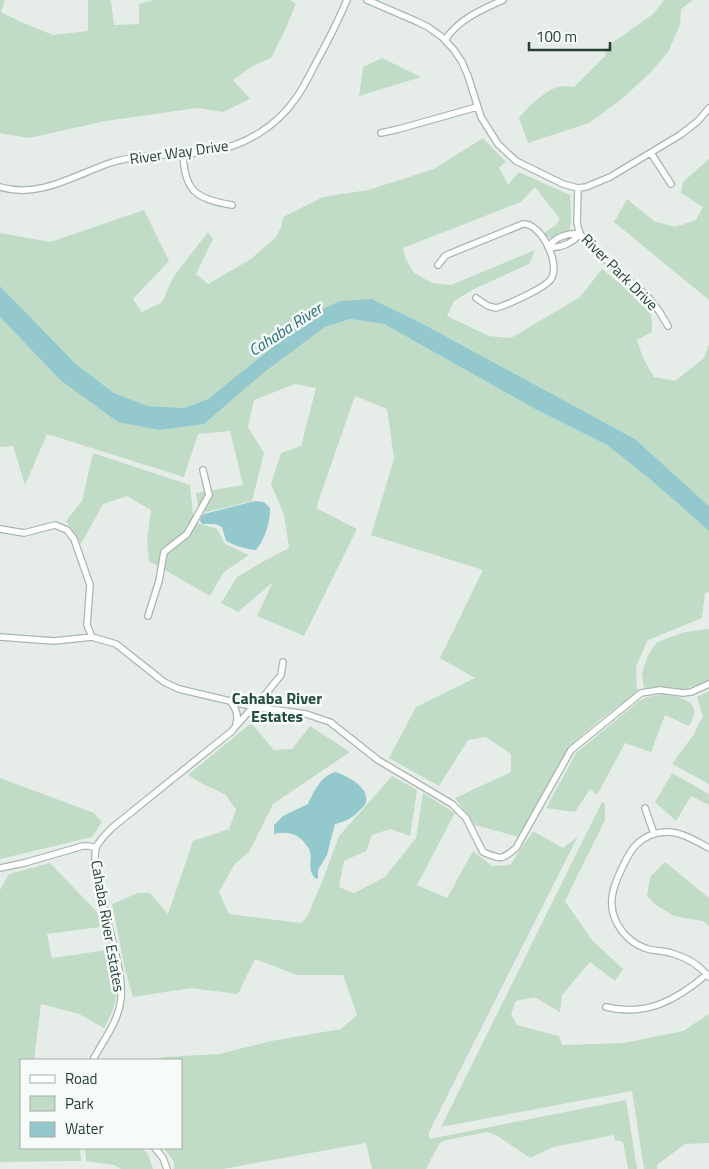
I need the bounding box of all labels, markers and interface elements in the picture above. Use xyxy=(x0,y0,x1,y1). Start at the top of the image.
scale bar xyxy=(529,20,610,52)
text: 100 m xyxy=(536,25,577,48)
street label: River Way Drive xyxy=(128,134,230,170)
street label: River Park Drive xyxy=(576,228,664,316)
water label: Cahaba River xyxy=(244,295,328,362)
district label: Cahaba River Estates xyxy=(232,686,322,728)
street label: Cahaba River Estates xyxy=(85,858,131,994)
legend xyxy=(20,1059,182,1149)
text: Road xyxy=(65,1067,97,1090)
text: Park xyxy=(65,1092,94,1115)
text: Water xyxy=(65,1117,104,1140)

